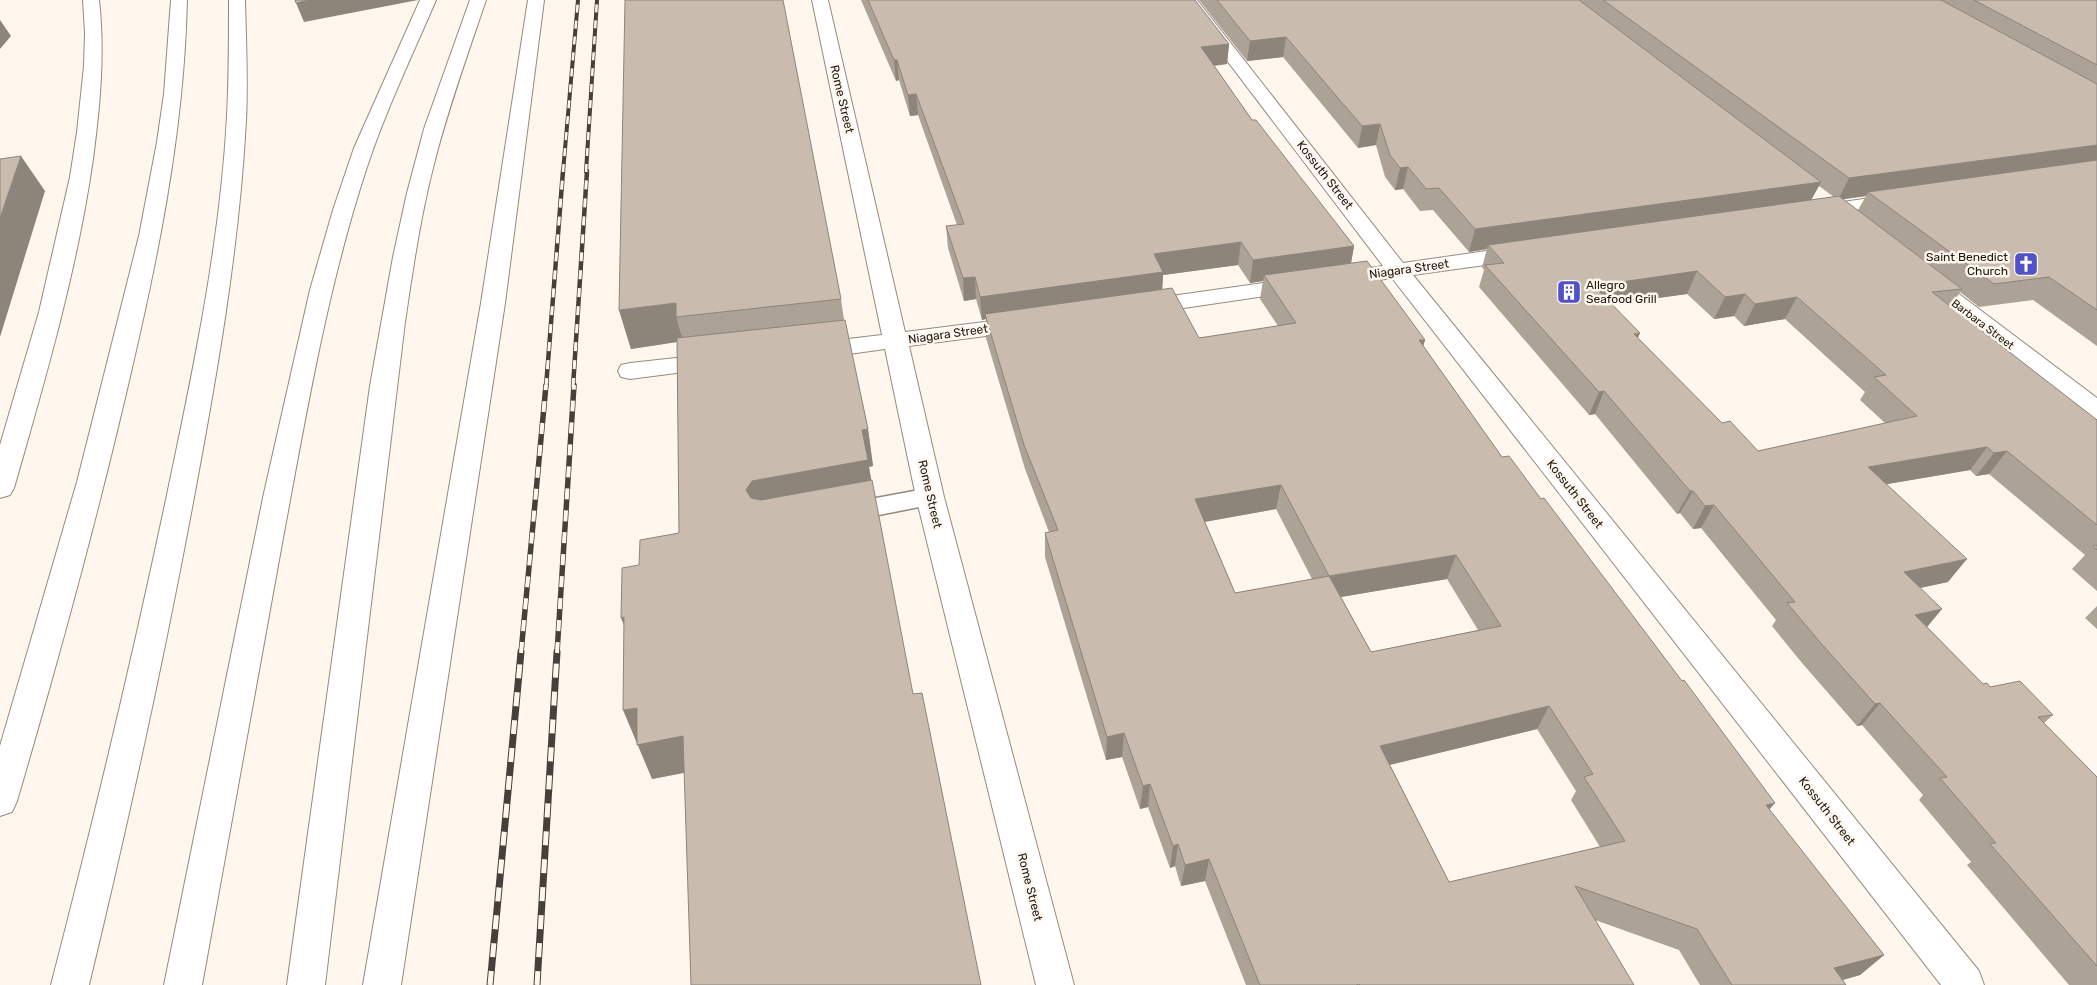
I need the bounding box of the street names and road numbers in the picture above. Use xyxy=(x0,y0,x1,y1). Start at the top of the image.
street label: Rome Street xyxy=(827,63,857,135)
street label: Kossuth Street xyxy=(1294,138,1356,212)
street label: Niagara Street xyxy=(1368,256,1450,282)
street label: Barbara Street xyxy=(1949,297,2017,353)
street label: Niagara Street xyxy=(907,321,989,347)
street label: Kossuth Street xyxy=(1544,457,1606,531)
street label: Rome Street xyxy=(915,458,945,530)
street label: Kossuth Street xyxy=(1796,774,1858,848)
street label: Rome Street xyxy=(1015,851,1045,923)

